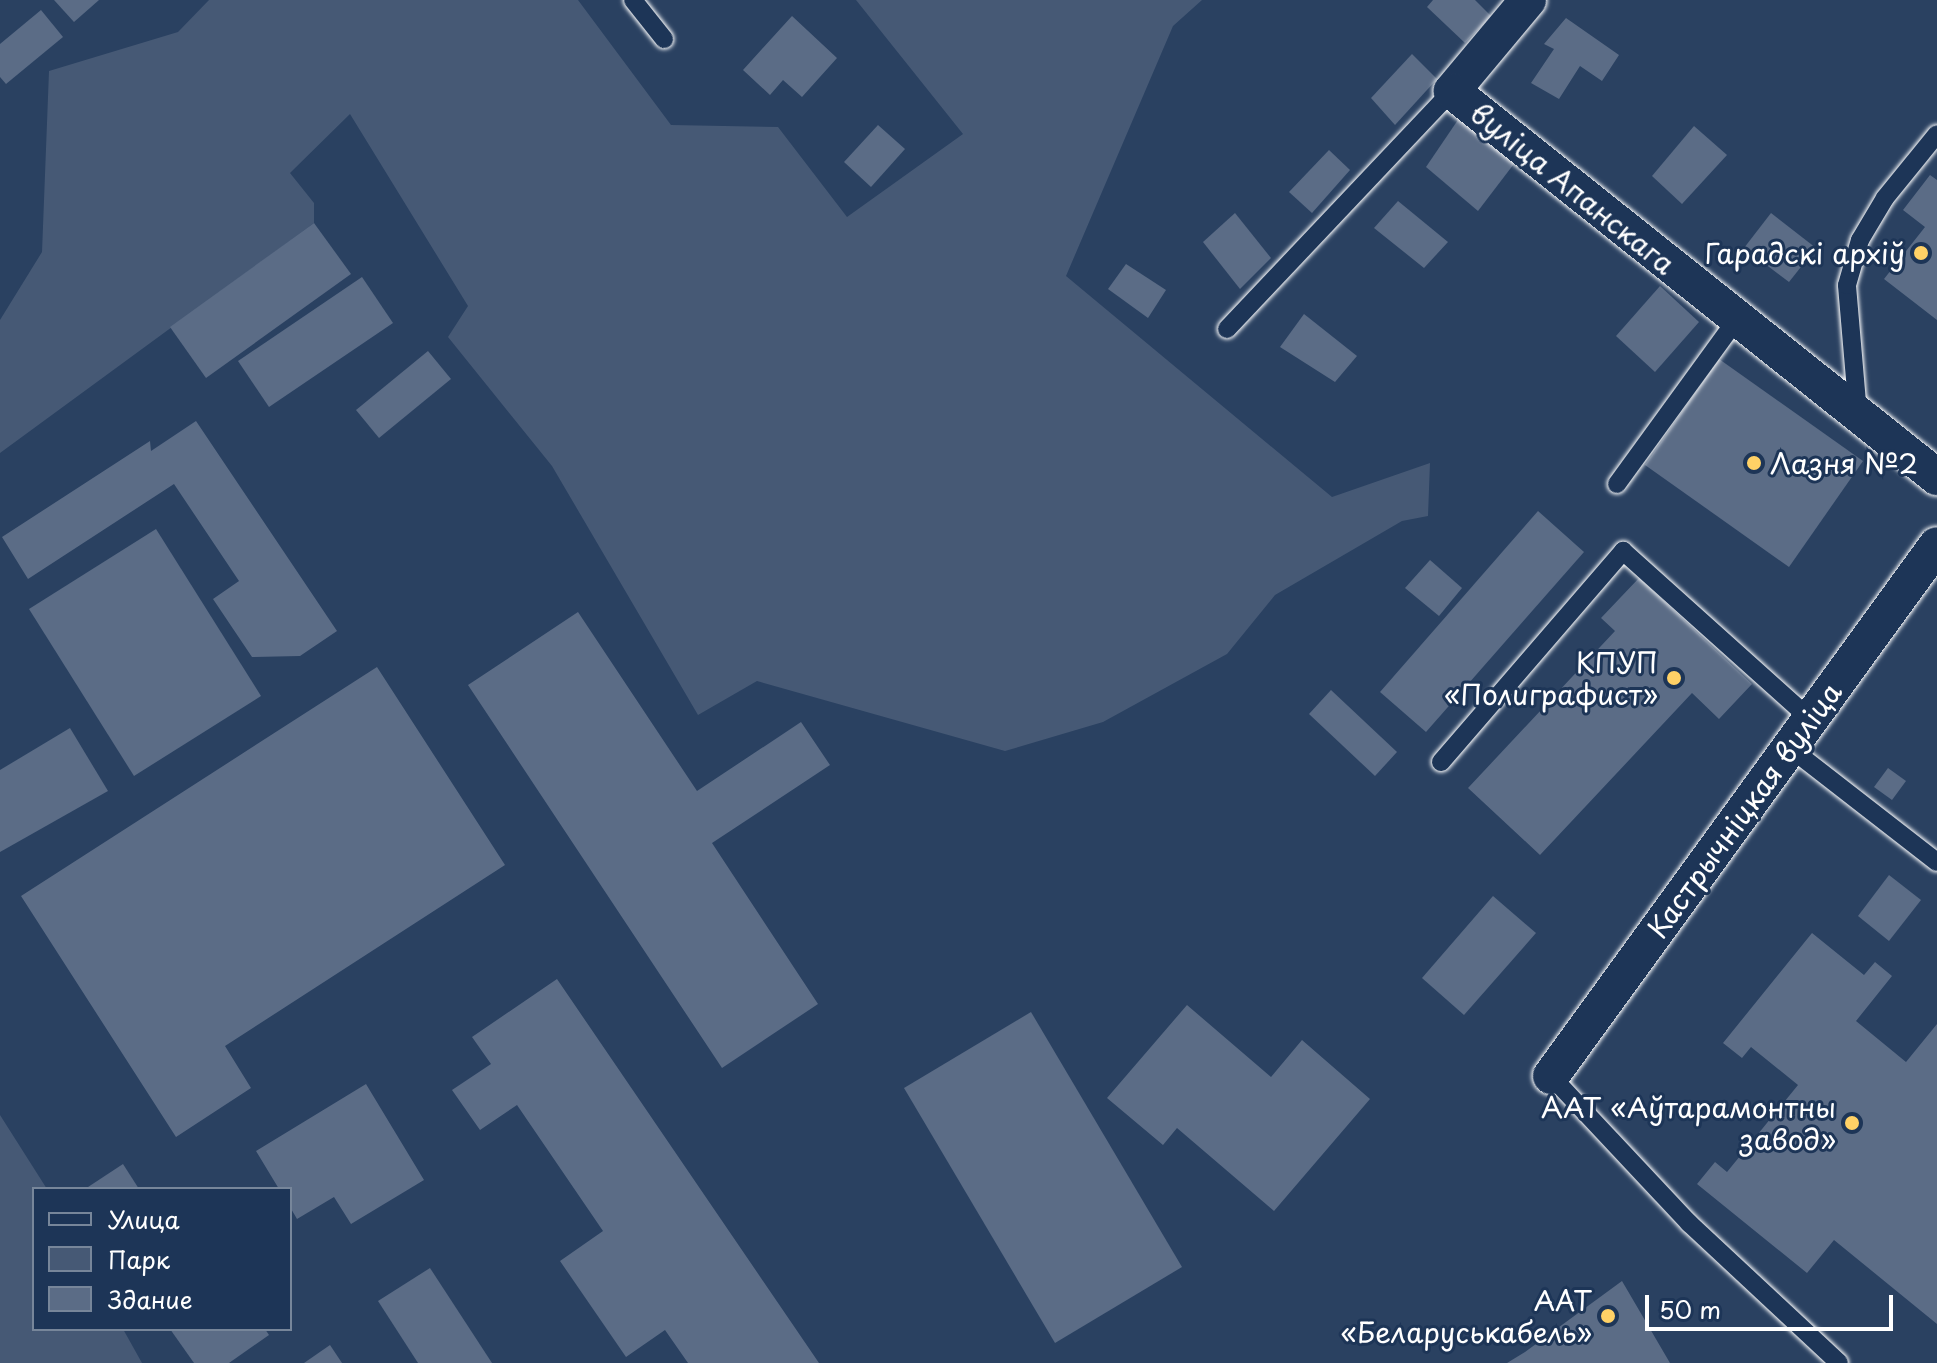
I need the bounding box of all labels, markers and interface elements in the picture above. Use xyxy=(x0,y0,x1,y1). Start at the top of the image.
street label: вуліца Апанскага xyxy=(1464,96,1682,280)
place label: Гарадскі архіў xyxy=(1704,236,1905,270)
marker: Гарадскі архіў xyxy=(1912,244,1930,262)
place label: Лазня №2 xyxy=(1770,446,1919,480)
marker: Лазня №2 xyxy=(1745,454,1763,472)
place label: КПУП «Полиграфист» xyxy=(1444,645,1658,711)
marker: КПУП «Полиграфист» xyxy=(1665,669,1683,687)
street label: Кастрычніцкая вуліца xyxy=(1640,675,1848,945)
place label: ААТ «Аўтарамонтны завод» xyxy=(1543,1090,1836,1156)
marker: ААТ «Аўтарамонтны завод» xyxy=(1843,1114,1861,1132)
legend xyxy=(32,1187,292,1331)
text: Улица xyxy=(108,1201,180,1237)
text: Парк xyxy=(108,1241,170,1277)
scale bar xyxy=(1649,1279,1897,1329)
text: Здание xyxy=(108,1281,193,1317)
place label: ААТ «Беларуськабель» xyxy=(1340,1283,1592,1349)
text: 50 m xyxy=(1659,1291,1721,1327)
marker: ААТ «Беларуськабель» xyxy=(1599,1307,1617,1325)

